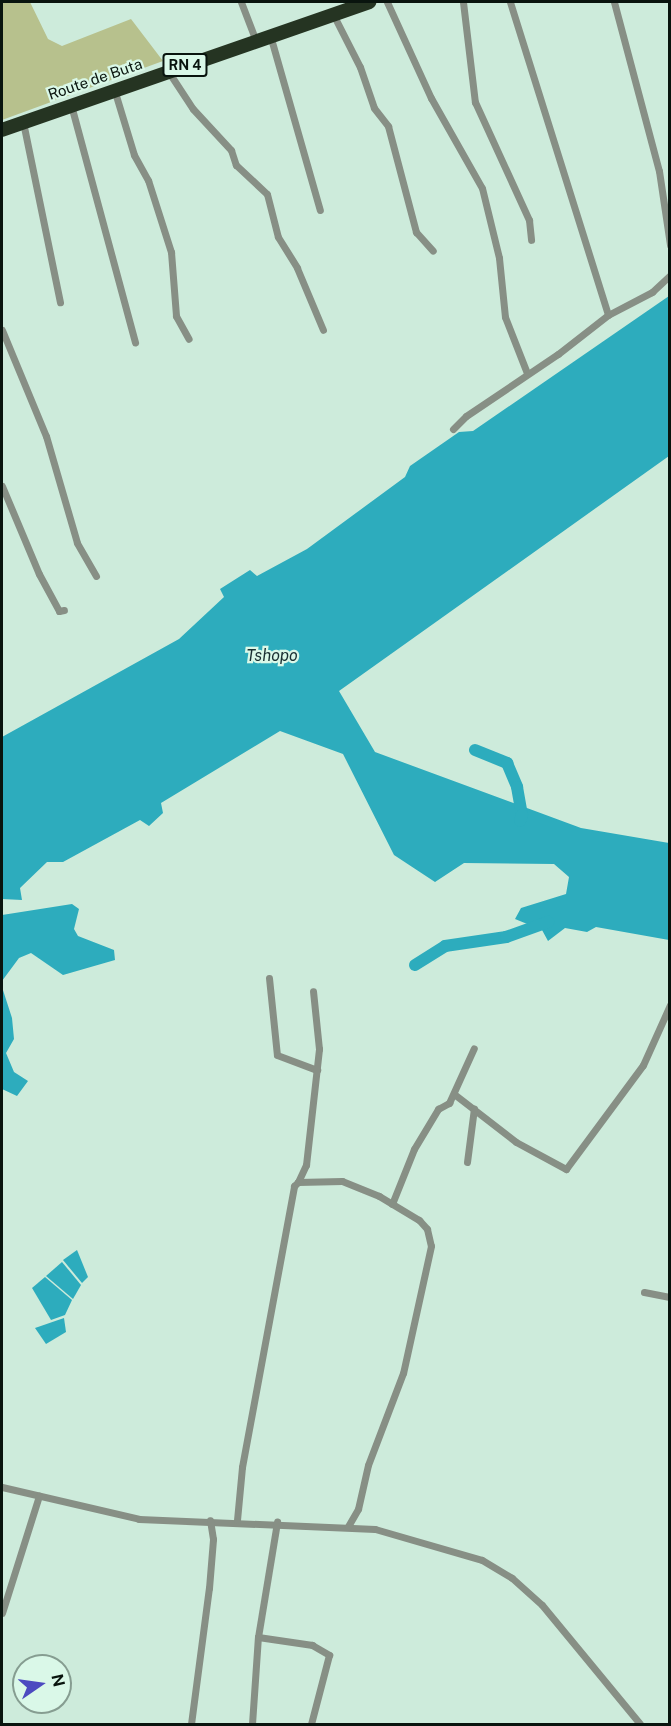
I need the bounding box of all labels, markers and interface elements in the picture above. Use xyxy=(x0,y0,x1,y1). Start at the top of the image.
street label: Route de Buta xyxy=(45,54,145,104)
road number: RN 4 xyxy=(161,54,209,76)
water label: Tshopo xyxy=(246,646,298,666)
north arrow xyxy=(12,1654,72,1714)
text: N xyxy=(47,1672,69,1689)

